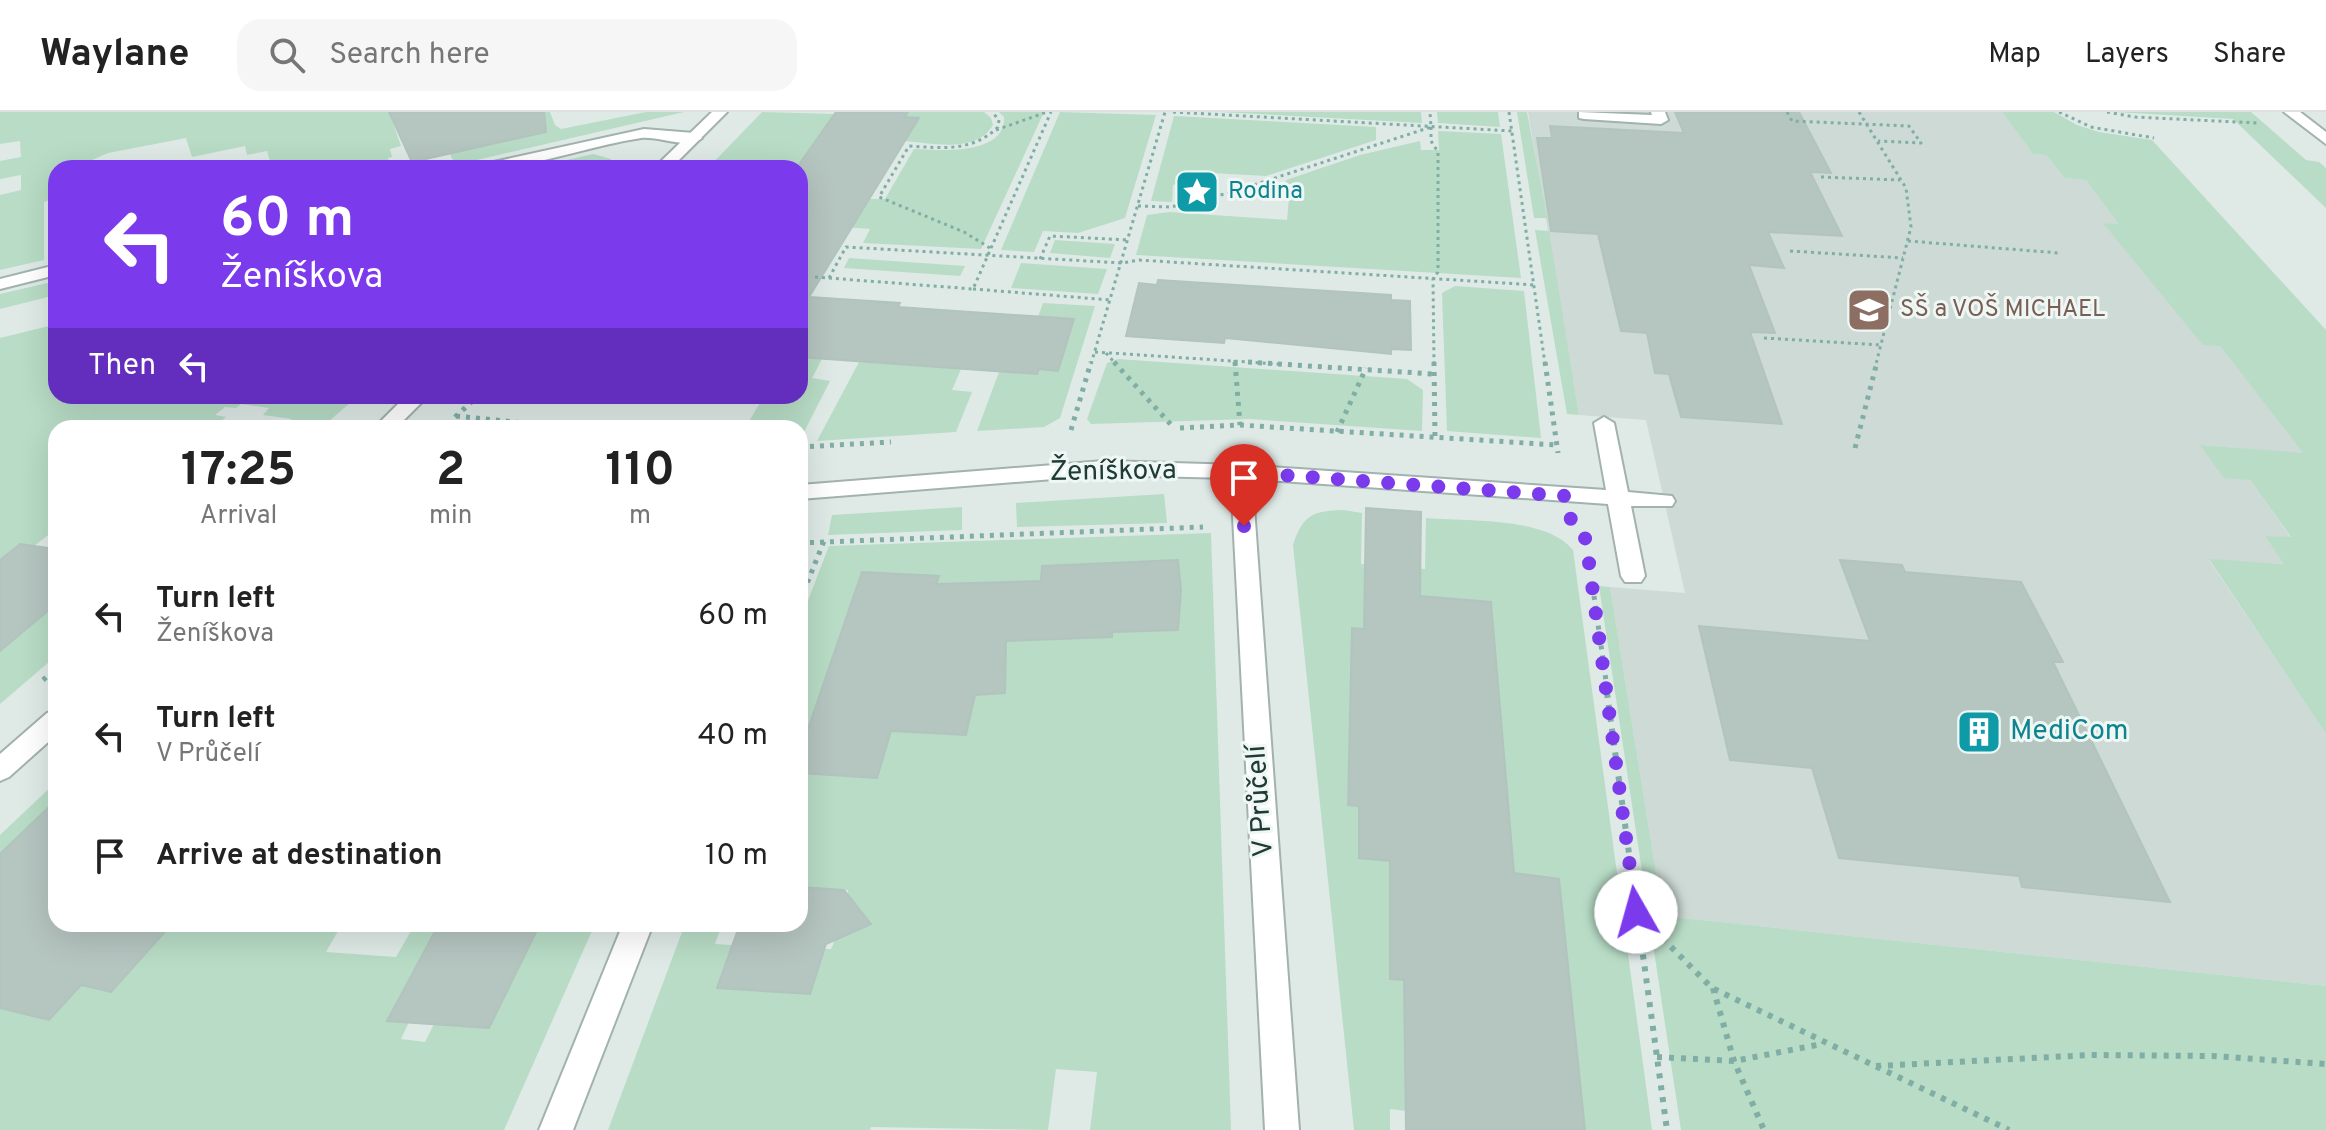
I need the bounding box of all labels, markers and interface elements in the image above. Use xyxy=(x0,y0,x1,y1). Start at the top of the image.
search box xyxy=(237,19,797,91)
text: Waylane xyxy=(40,31,189,80)
icon: search xyxy=(265,33,309,77)
text: Search here xyxy=(329,37,490,74)
text: Map xyxy=(1988,37,2041,73)
text: Layers xyxy=(2085,37,2169,73)
text: Share xyxy=(2213,37,2286,73)
place icon: Rodina xyxy=(1173,168,1221,216)
place label: Rodina xyxy=(1228,177,1303,207)
text: 60 m xyxy=(220,186,354,256)
icon: left xyxy=(88,192,192,296)
text: Ženíškova xyxy=(220,255,383,301)
school or university icon: SŠ a VOŠ MICHAEL xyxy=(1845,286,1893,334)
place label: SŠ a VOŠ MICHAEL xyxy=(1900,293,2106,325)
icon: left xyxy=(172,344,216,388)
text: Then xyxy=(88,348,156,385)
text: 17:25 xyxy=(181,442,296,502)
text: 2 xyxy=(436,442,465,502)
text: 110 xyxy=(605,442,675,502)
pin xyxy=(1210,444,1278,526)
street label: Ženíškova xyxy=(1049,451,1177,491)
icon: arrive xyxy=(1222,456,1266,500)
text: Arrival xyxy=(200,500,277,533)
text: min xyxy=(429,500,472,533)
text: m xyxy=(629,500,651,533)
text: Turn left xyxy=(156,581,276,618)
icon: left xyxy=(88,594,132,638)
text: 60 m xyxy=(698,598,768,635)
text: Ženíškova xyxy=(156,618,274,651)
text: Turn left xyxy=(156,701,276,738)
building icon: MediCom xyxy=(1955,708,2003,756)
icon: left xyxy=(88,714,132,758)
place label: MediCom xyxy=(2010,714,2128,750)
text: 40 m xyxy=(698,718,768,755)
text: V Průčelí xyxy=(156,738,260,771)
street label: V Průčelí xyxy=(1239,741,1283,858)
icon: arrive xyxy=(88,834,132,878)
text: Arrive at destination xyxy=(156,838,442,875)
text: 10 m xyxy=(705,838,768,875)
position arrow xyxy=(1594,870,1678,954)

